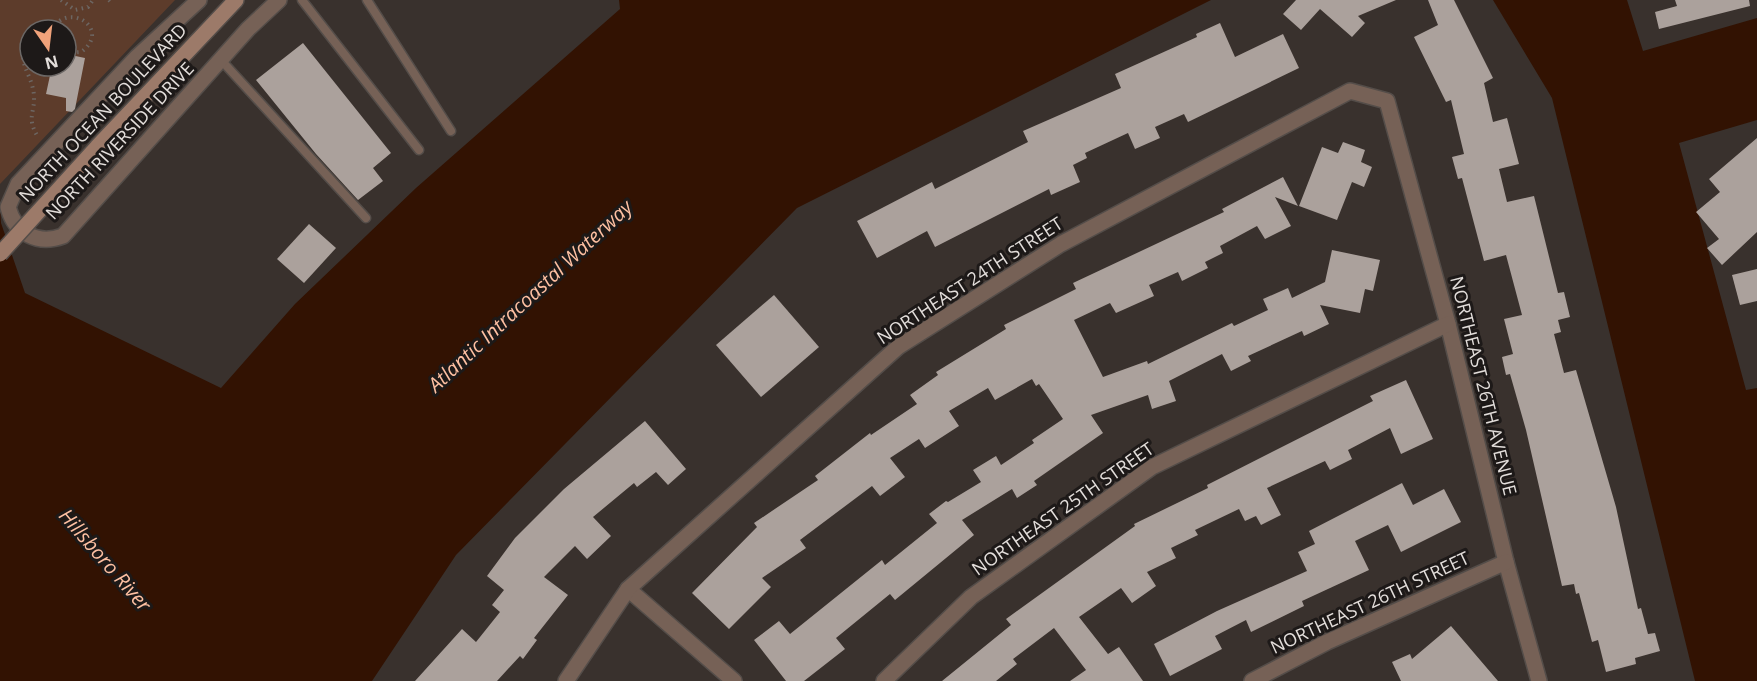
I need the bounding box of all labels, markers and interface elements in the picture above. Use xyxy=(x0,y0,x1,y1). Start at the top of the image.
north arrow xyxy=(18,18,78,78)
street label: NORTH OCEAN BOULEVARD xyxy=(15,19,191,207)
street label: NORTH RIVERSIDE DRIVE xyxy=(40,56,199,224)
water label: Atlantic Intracoastal Waterway xyxy=(420,192,639,399)
street label: NORTHEAST 24TH STREET xyxy=(872,211,1067,349)
street label: NORTHEAST 26TH AVENUE xyxy=(1445,274,1523,498)
street label: NORTHEAST 25TH STREET xyxy=(967,436,1158,580)
water label: Hillsboro River xyxy=(53,502,158,618)
street label: NORTHEAST 26TH STREET xyxy=(1266,545,1473,659)

